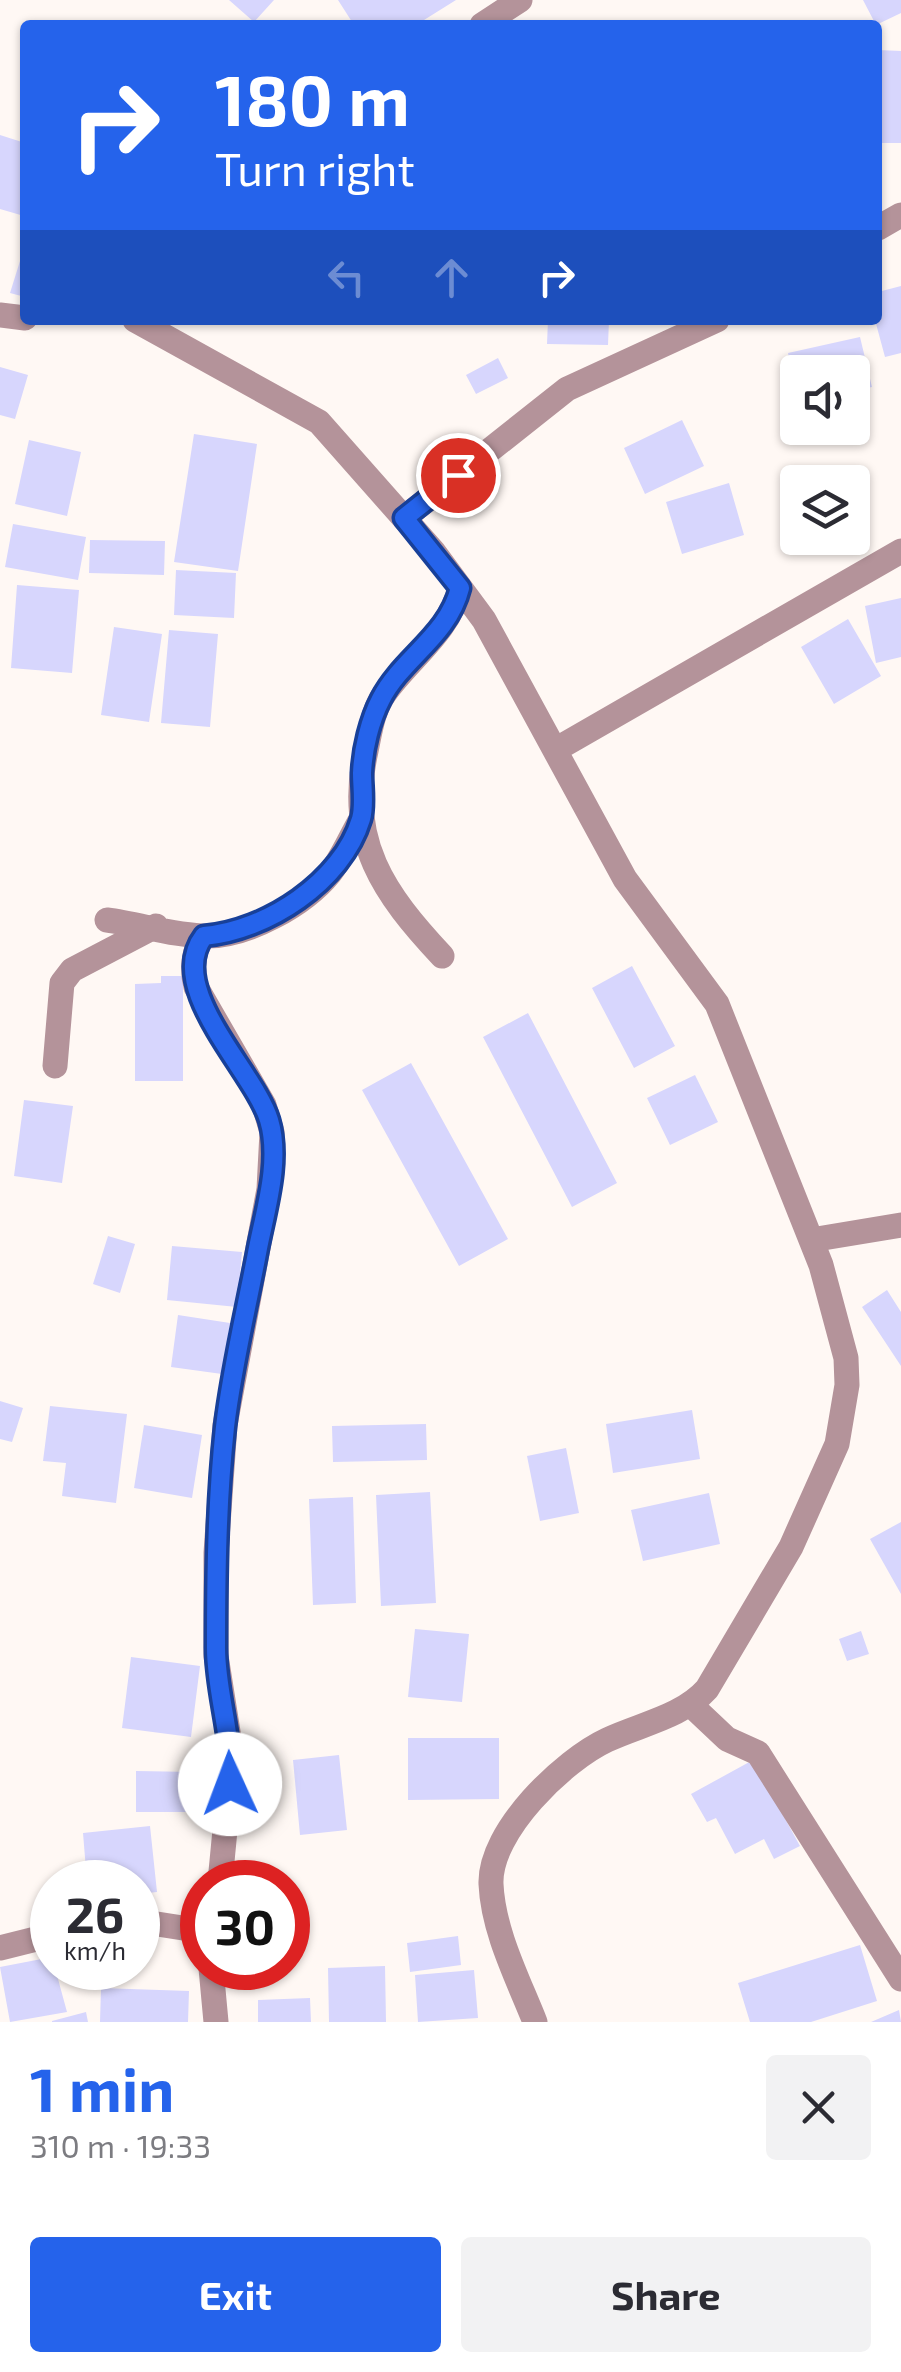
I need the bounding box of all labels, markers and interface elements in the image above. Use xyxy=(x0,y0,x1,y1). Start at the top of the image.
text: 180 m xyxy=(215,56,410,140)
icon: right xyxy=(50,60,180,190)
text: Turn right xyxy=(215,141,415,195)
icon: left xyxy=(319,250,374,305)
icon: ahead xyxy=(424,250,479,305)
icon: right xyxy=(529,250,584,305)
map controls xyxy=(780,355,870,555)
button: sound xyxy=(780,355,870,445)
pin xyxy=(416,433,501,518)
icon: arrive xyxy=(431,448,486,503)
button: layers xyxy=(780,465,870,555)
position arrow xyxy=(178,1732,282,1836)
speed limit sign: 30 xyxy=(180,1860,310,1990)
text: 26 xyxy=(66,1883,124,1943)
text: km/h xyxy=(64,1935,126,1965)
text: 1 min xyxy=(30,2052,174,2124)
button: close xyxy=(766,2055,871,2160)
text: 310 m · 19:33 xyxy=(30,2126,211,2164)
button: Exit xyxy=(30,2237,441,2352)
button: Share xyxy=(461,2237,871,2352)

